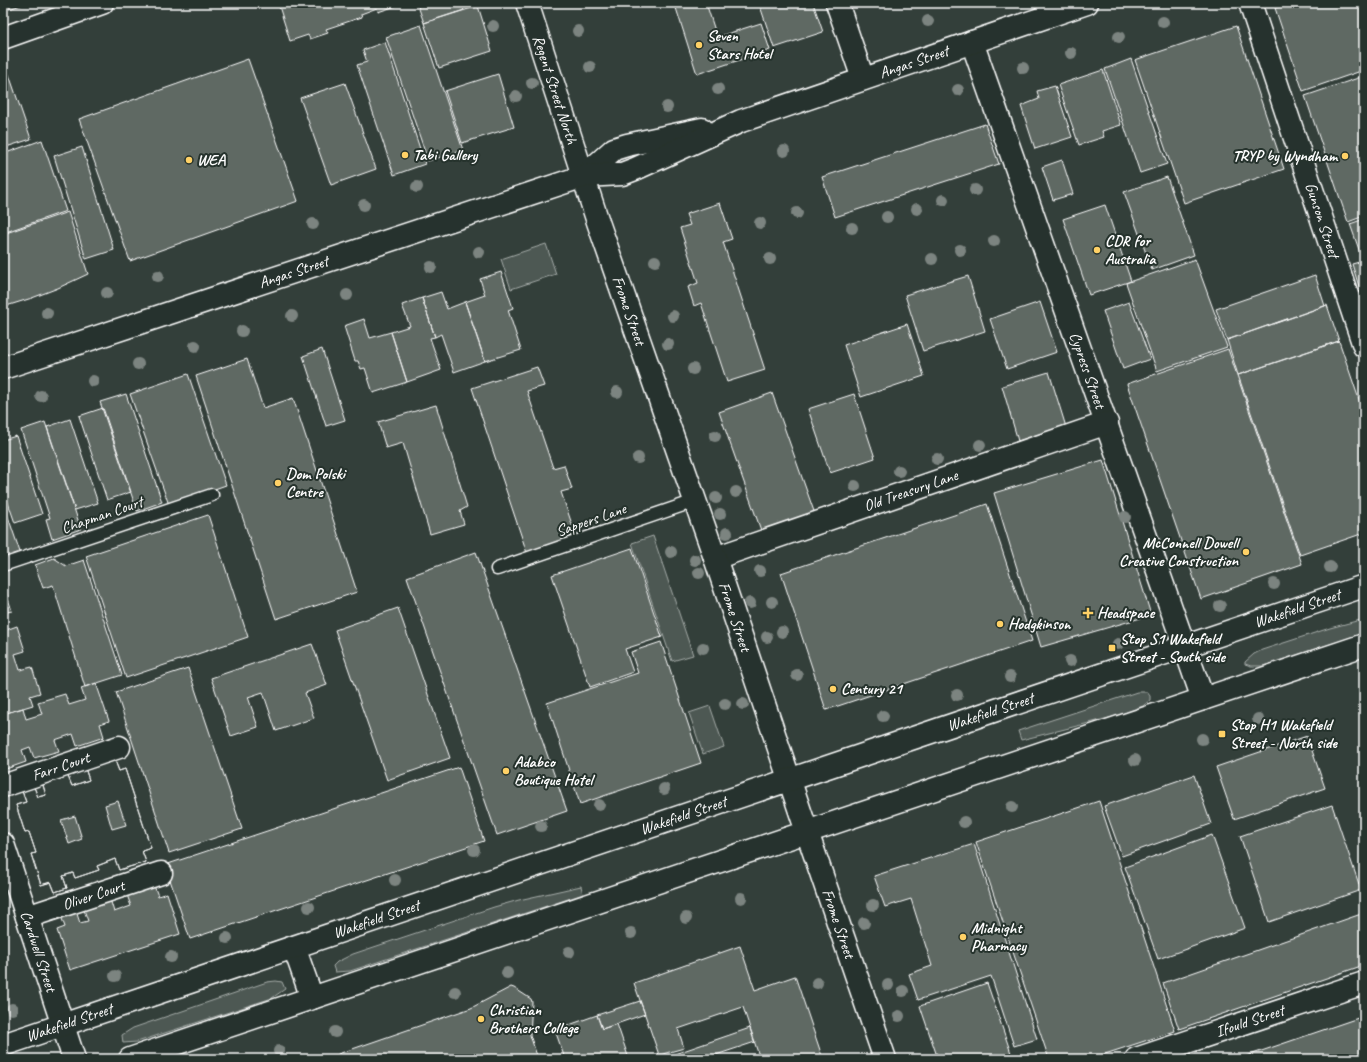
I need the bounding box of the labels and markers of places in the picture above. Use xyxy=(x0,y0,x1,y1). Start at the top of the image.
place label: Seven Stars Hotel xyxy=(707,26,775,64)
marker: Seven Stars Hotel xyxy=(694,40,704,50)
place label: Tabi Gallery xyxy=(413,145,479,165)
place label: TRYP by Wyndham xyxy=(1232,146,1339,166)
place label: WEA xyxy=(197,150,226,170)
marker: Tabi Gallery xyxy=(400,150,410,160)
marker: TRYP by Wyndham xyxy=(1340,151,1350,161)
marker: WEA xyxy=(184,155,194,165)
place label: CDR for Australia xyxy=(1105,231,1157,269)
marker: CDR for Australia xyxy=(1092,245,1102,255)
place label: Dom Polski Centre xyxy=(286,464,348,502)
marker: Dom Polski Centre xyxy=(273,478,283,488)
place label: McConnell Dowell Creative Construction xyxy=(1119,533,1241,571)
marker: McConnell Dowell Creative Construction xyxy=(1241,547,1251,557)
place label: Headspace xyxy=(1097,603,1156,623)
marker: Headspace xyxy=(1082,607,1094,619)
place label: Hodgkinson xyxy=(1008,614,1072,634)
marker: Hodgkinson xyxy=(995,619,1005,629)
place label: Stop S1 Wakefield Street - South side xyxy=(1120,629,1226,667)
marker: Stop S1 Wakefield Street - South side xyxy=(1107,643,1117,653)
place label: Century 21 xyxy=(841,679,904,699)
marker: Century 21 xyxy=(828,684,838,694)
place label: Stop H1 Wakefield Street - North side xyxy=(1230,715,1338,753)
marker: Stop H1 Wakefield Street - North side xyxy=(1217,729,1227,739)
place label: Adabco Boutique Hotel xyxy=(514,752,595,790)
marker: Adabco Boutique Hotel xyxy=(501,766,511,776)
place label: Midnight Pharmacy xyxy=(971,918,1028,956)
marker: Midnight Pharmacy xyxy=(958,932,968,942)
place label: Christian Brothers College xyxy=(489,1000,579,1038)
marker: Christian Brothers College xyxy=(476,1014,486,1024)

